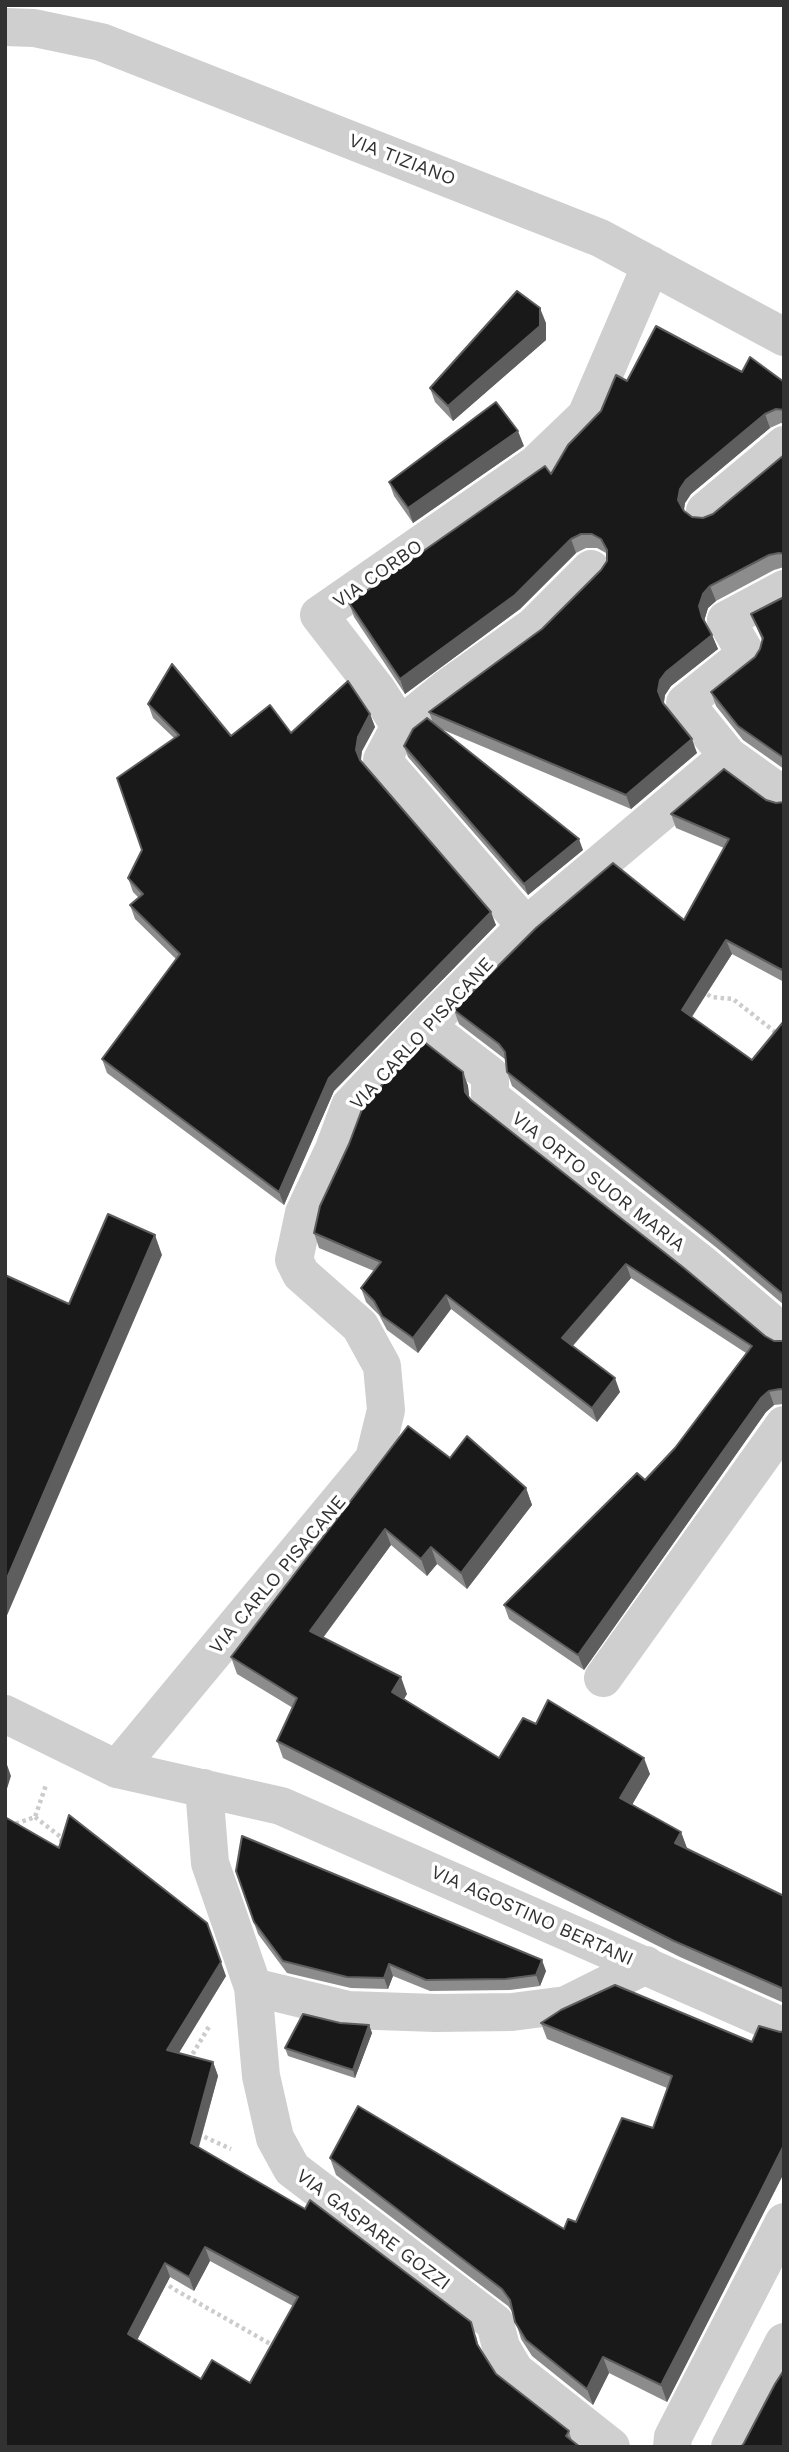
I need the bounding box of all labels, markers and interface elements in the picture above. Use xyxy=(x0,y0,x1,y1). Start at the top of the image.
street label: VIA TIZIANO xyxy=(345,129,459,191)
street label: VIA CORBO xyxy=(329,535,427,613)
street label: VIA CARLO PISACANE xyxy=(346,953,498,1115)
street label: VIA ORTO SUOR MARIA xyxy=(507,1107,689,1257)
street label: VIA CARLO PISACANE xyxy=(205,1491,351,1659)
street label: VIA AGOSTINO BERTANI xyxy=(427,1861,637,1971)
street label: VIA GASPARE GOZZI xyxy=(291,2165,455,2295)

